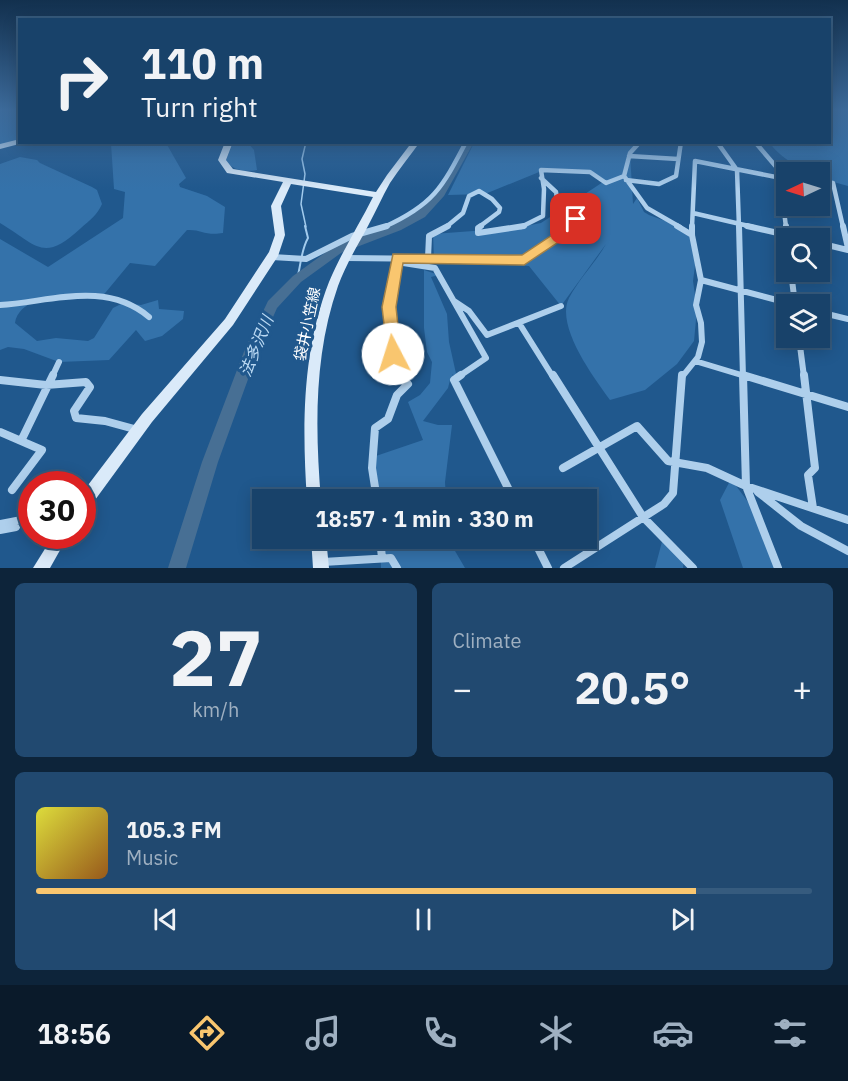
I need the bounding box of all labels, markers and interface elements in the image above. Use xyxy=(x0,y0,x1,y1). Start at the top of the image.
text: 110 m xyxy=(141,36,264,91)
icon: right xyxy=(42,42,120,120)
text: Turn right xyxy=(141,89,258,124)
north arrow xyxy=(776,162,830,216)
map controls xyxy=(776,162,830,348)
pin xyxy=(550,193,601,244)
icon: arrive xyxy=(559,202,592,235)
button: search xyxy=(776,228,830,282)
street label: 袋井小笠線 xyxy=(290,285,324,363)
button: layers xyxy=(776,294,830,348)
water label: 法多沢川 xyxy=(235,311,278,379)
position arrow xyxy=(361,322,425,386)
speed limit sign: 30 xyxy=(18,471,96,549)
text: 18:57 · 1 min · 330 m xyxy=(315,504,534,533)
text: 27 xyxy=(169,606,263,707)
text: Climate xyxy=(453,627,521,654)
text: 20.5° xyxy=(574,658,690,716)
text: − xyxy=(453,667,472,710)
text: + xyxy=(792,667,812,710)
text: km/h xyxy=(192,696,239,723)
text: 105.3 FM xyxy=(126,815,222,844)
text: Music xyxy=(126,844,178,871)
icon: previous xyxy=(149,903,182,936)
icon: pause xyxy=(407,903,440,936)
icon: next xyxy=(666,903,699,936)
icon: directions xyxy=(186,1012,228,1054)
icon: music xyxy=(302,1012,344,1054)
icon: phone xyxy=(419,1012,461,1054)
icon: climate xyxy=(535,1012,577,1054)
icon: car xyxy=(652,1012,694,1054)
icon: filters xyxy=(769,1012,811,1054)
text: 18:56 xyxy=(37,1016,111,1051)

